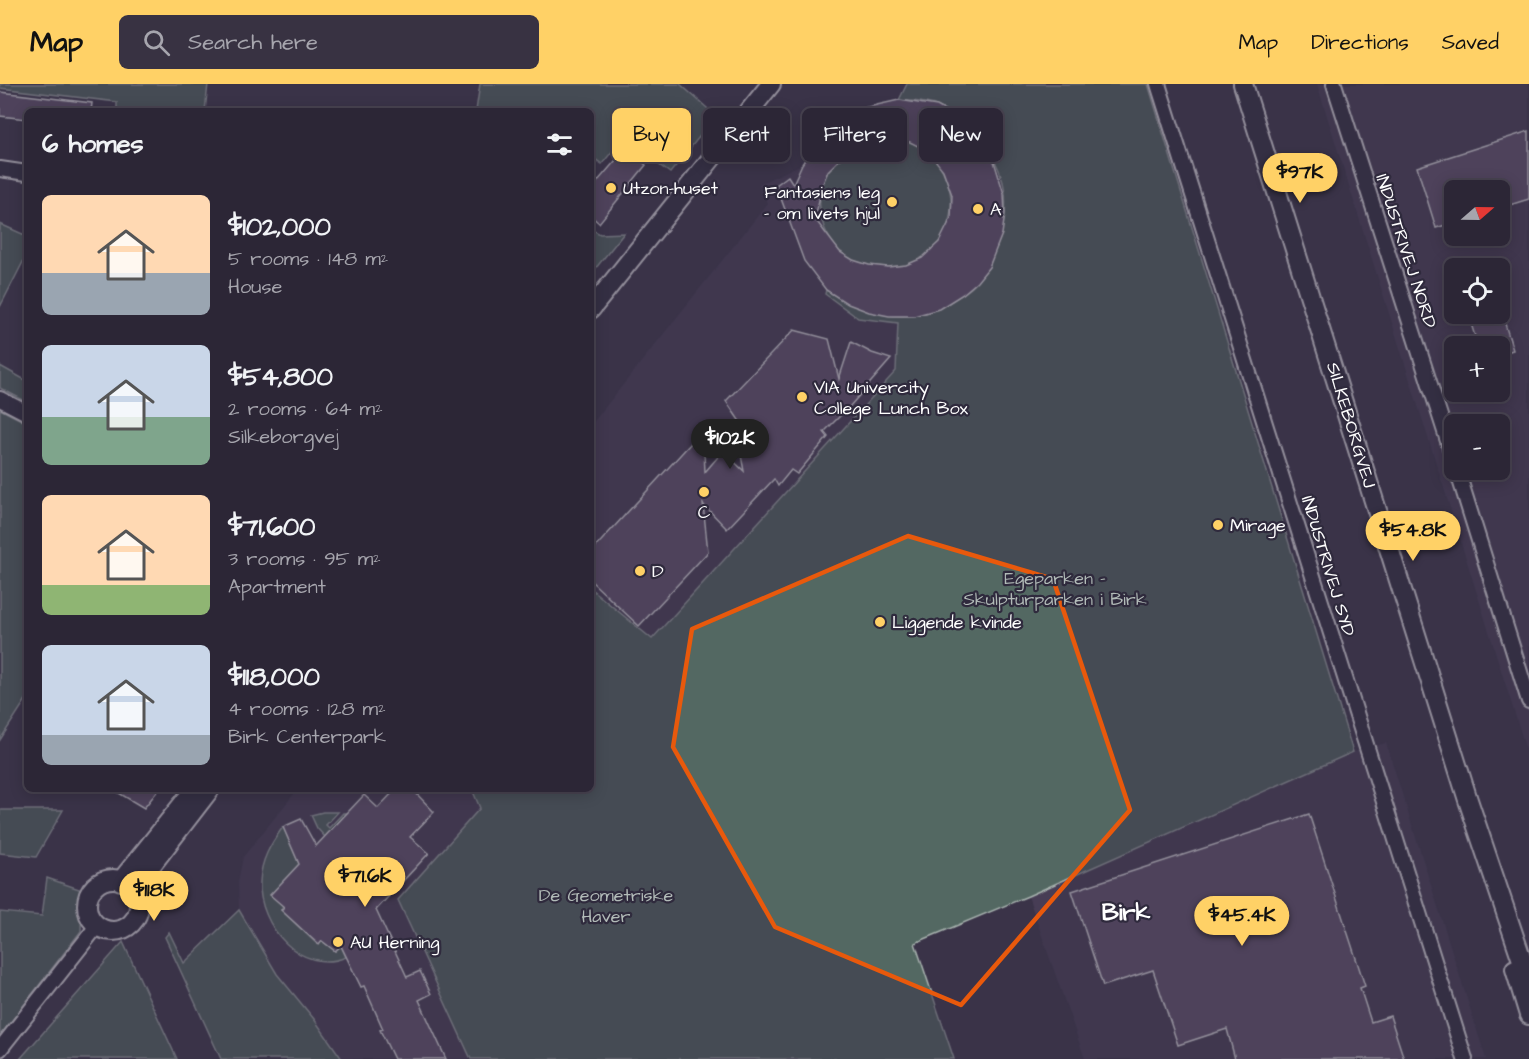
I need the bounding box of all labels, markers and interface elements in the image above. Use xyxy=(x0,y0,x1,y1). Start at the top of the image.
search box xyxy=(119,15,539,69)
text: Map xyxy=(30,23,83,62)
icon: search xyxy=(140,26,173,59)
text: Search here xyxy=(188,27,318,58)
text: Map xyxy=(1238,28,1278,57)
text: Directions xyxy=(1311,28,1409,57)
text: Saved xyxy=(1442,28,1499,57)
chip: Buy xyxy=(612,108,691,162)
chip: Rent xyxy=(703,108,790,162)
chip: Filters xyxy=(802,108,907,162)
chip: New xyxy=(919,108,1003,162)
text: 6 homes xyxy=(42,126,144,162)
icon: filters xyxy=(543,128,576,161)
pin: $97K xyxy=(1264,153,1336,204)
text: $97K xyxy=(1277,158,1323,186)
street label: INDUSTRIVEJ NORD xyxy=(1369,171,1443,332)
place label: Utzon-huset xyxy=(623,176,719,201)
place label: Fantasiens leg - om livets hjul xyxy=(764,180,880,226)
north arrow xyxy=(1444,180,1510,246)
map controls xyxy=(1444,180,1510,480)
marker: Utzon-huset xyxy=(604,181,618,195)
marker: Fantasiens leg - om livets hjul xyxy=(885,195,899,209)
place label: A xyxy=(990,197,1002,222)
marker: A xyxy=(971,202,985,216)
text: $102,000 xyxy=(228,209,331,245)
icon: home xyxy=(90,219,162,291)
text: 5 rooms · 148 m² xyxy=(228,245,388,273)
button: locate xyxy=(1444,258,1510,324)
text: House xyxy=(228,273,282,301)
button: + xyxy=(1444,336,1510,402)
text: $54,800 xyxy=(228,359,333,395)
street label: SILKEBORGVEJ xyxy=(1320,359,1382,491)
icon: home xyxy=(90,369,162,441)
place label: VIA Univercity College Lunch Box xyxy=(814,375,969,422)
marker: VIA Univercity College Lunch Box xyxy=(795,390,809,404)
text: 2 rooms · 64 m² xyxy=(228,395,383,423)
button: − xyxy=(1444,414,1510,480)
pin: $102K xyxy=(688,419,772,470)
text: Silkeborgvej xyxy=(228,423,339,451)
text: $102K xyxy=(705,424,755,452)
marker: C xyxy=(697,485,711,499)
street label: INDUSTRIVEJ SYD xyxy=(1295,493,1361,640)
place label: C xyxy=(698,500,711,525)
text: $71,600 xyxy=(228,509,316,545)
pin: $54.8K xyxy=(1364,511,1462,562)
place label: Mirage xyxy=(1230,513,1286,539)
text: $54.8K xyxy=(1380,516,1446,544)
marker: Mirage xyxy=(1211,518,1225,532)
icon: home xyxy=(90,519,162,591)
text: 3 rooms · 95 m² xyxy=(228,545,381,573)
place label: D xyxy=(652,559,664,584)
marker: D xyxy=(633,564,647,578)
park label: Egeparken - Skulpturparken i Birk xyxy=(963,566,1147,612)
text: Apartment xyxy=(228,573,326,601)
place label: Liggende kvinde xyxy=(892,610,1022,636)
marker: Liggende kvinde xyxy=(873,615,887,629)
text: $118,000 xyxy=(228,659,320,695)
icon: home xyxy=(90,669,162,741)
text: 4 rooms · 128 m² xyxy=(228,695,386,723)
text: Birk Centerpark xyxy=(228,723,386,751)
pin: $71.6K xyxy=(316,857,414,908)
text: $71.6K xyxy=(338,862,392,890)
pin: $118K xyxy=(112,871,196,922)
text: $118K xyxy=(133,876,175,904)
park label: De Geometriske Haver xyxy=(539,883,673,929)
district label: Birk xyxy=(1102,896,1151,930)
pin: $45.4K xyxy=(1193,896,1291,947)
text: $45.4K xyxy=(1208,901,1276,929)
place label: AU Herning xyxy=(350,930,439,956)
marker: AU Herning xyxy=(331,935,345,949)

